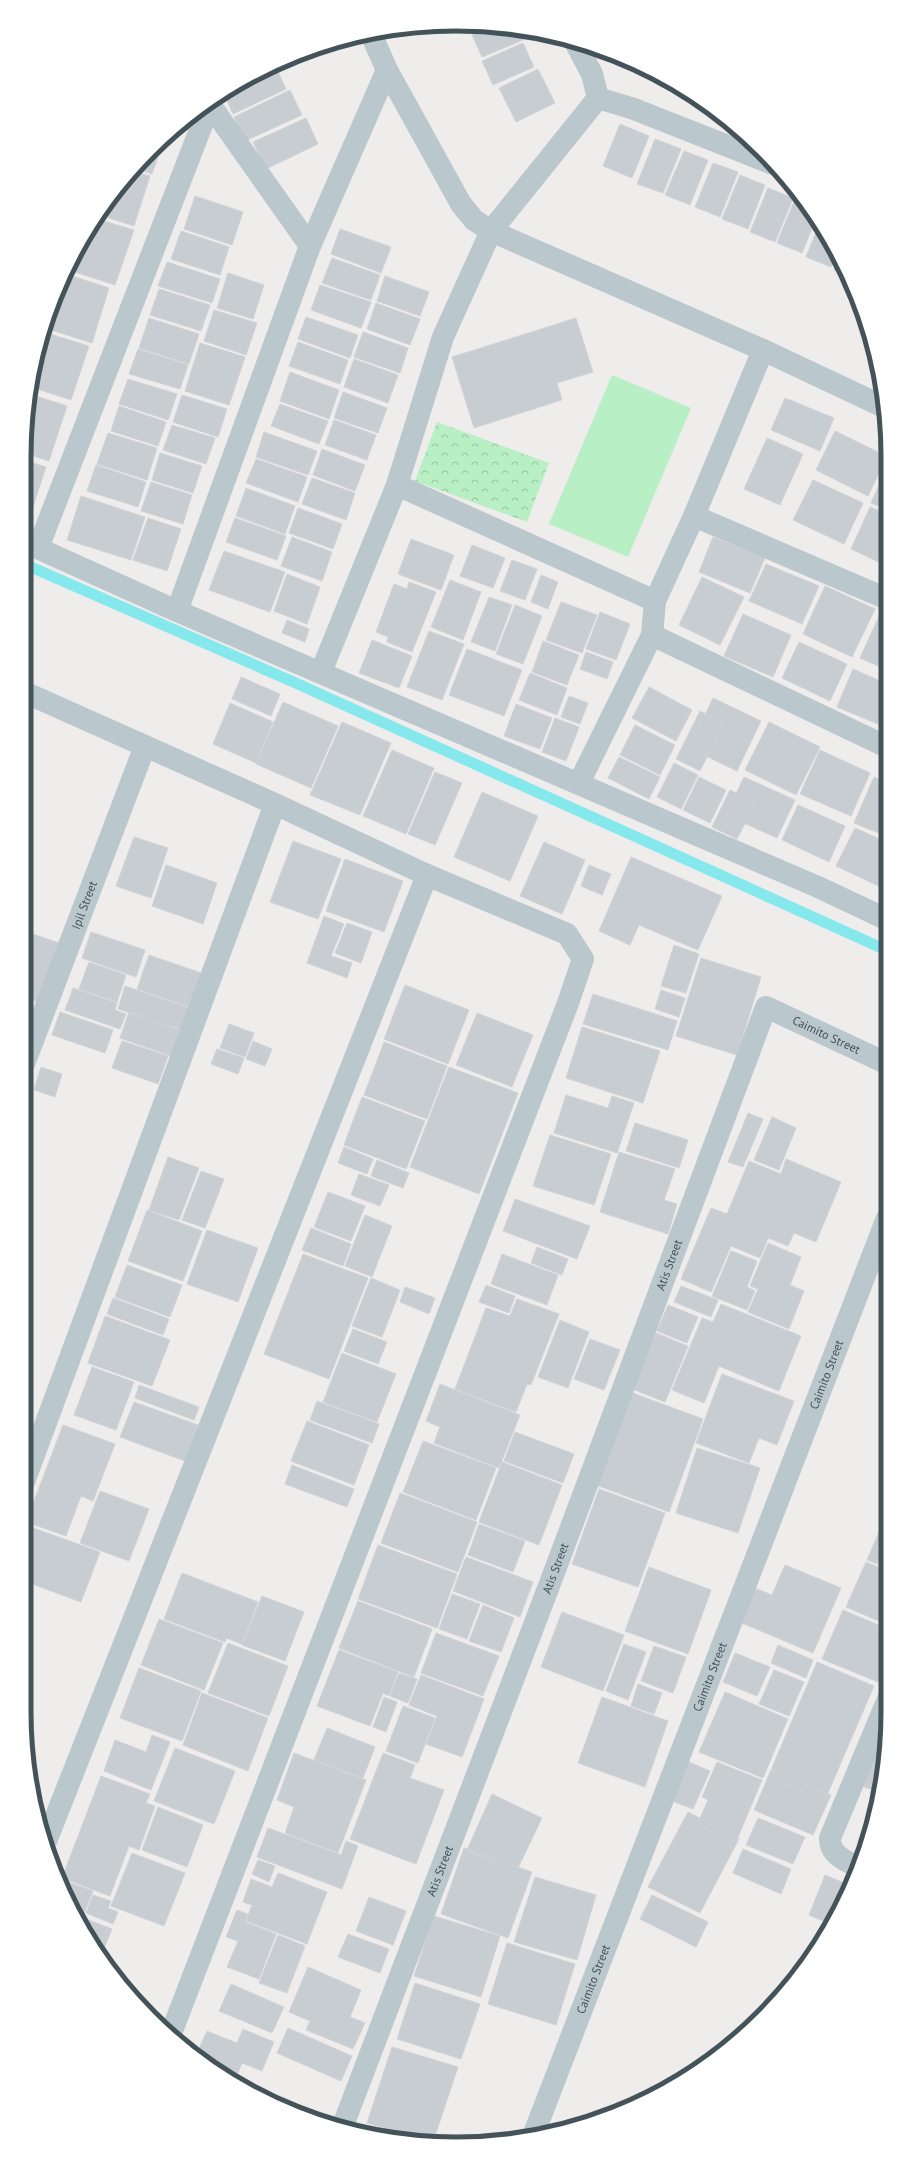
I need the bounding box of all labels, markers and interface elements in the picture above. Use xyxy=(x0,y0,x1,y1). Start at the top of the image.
street label: Ipil Street xyxy=(68,879,100,931)
street label: Caimito Street xyxy=(790,1012,863,1057)
street label: Atis Street xyxy=(652,1237,685,1292)
street label: Caimito Street xyxy=(806,1338,846,1411)
street label: Atis Street xyxy=(539,1541,571,1596)
street label: Caimito Street xyxy=(689,1640,730,1714)
street label: Atis Street xyxy=(423,1843,456,1898)
street label: Caimito Street xyxy=(573,1942,613,2016)

